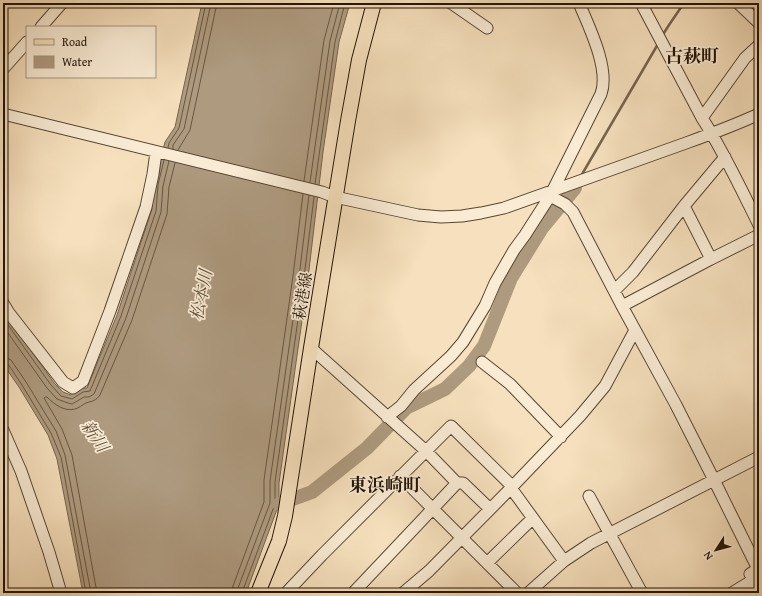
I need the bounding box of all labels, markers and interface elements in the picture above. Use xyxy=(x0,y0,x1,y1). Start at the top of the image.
legend xyxy=(26,26,156,78)
text: Road xyxy=(62,33,88,50)
district label: 古萩町 xyxy=(665,42,719,69)
text: Water xyxy=(62,53,92,70)
water label: 松本川 xyxy=(183,266,218,322)
street label: 萩港線 xyxy=(286,270,318,322)
water label: 新川 xyxy=(76,415,116,458)
district label: 東浜崎町 xyxy=(349,471,421,498)
north arrow xyxy=(696,530,736,570)
text: N xyxy=(699,548,717,564)

